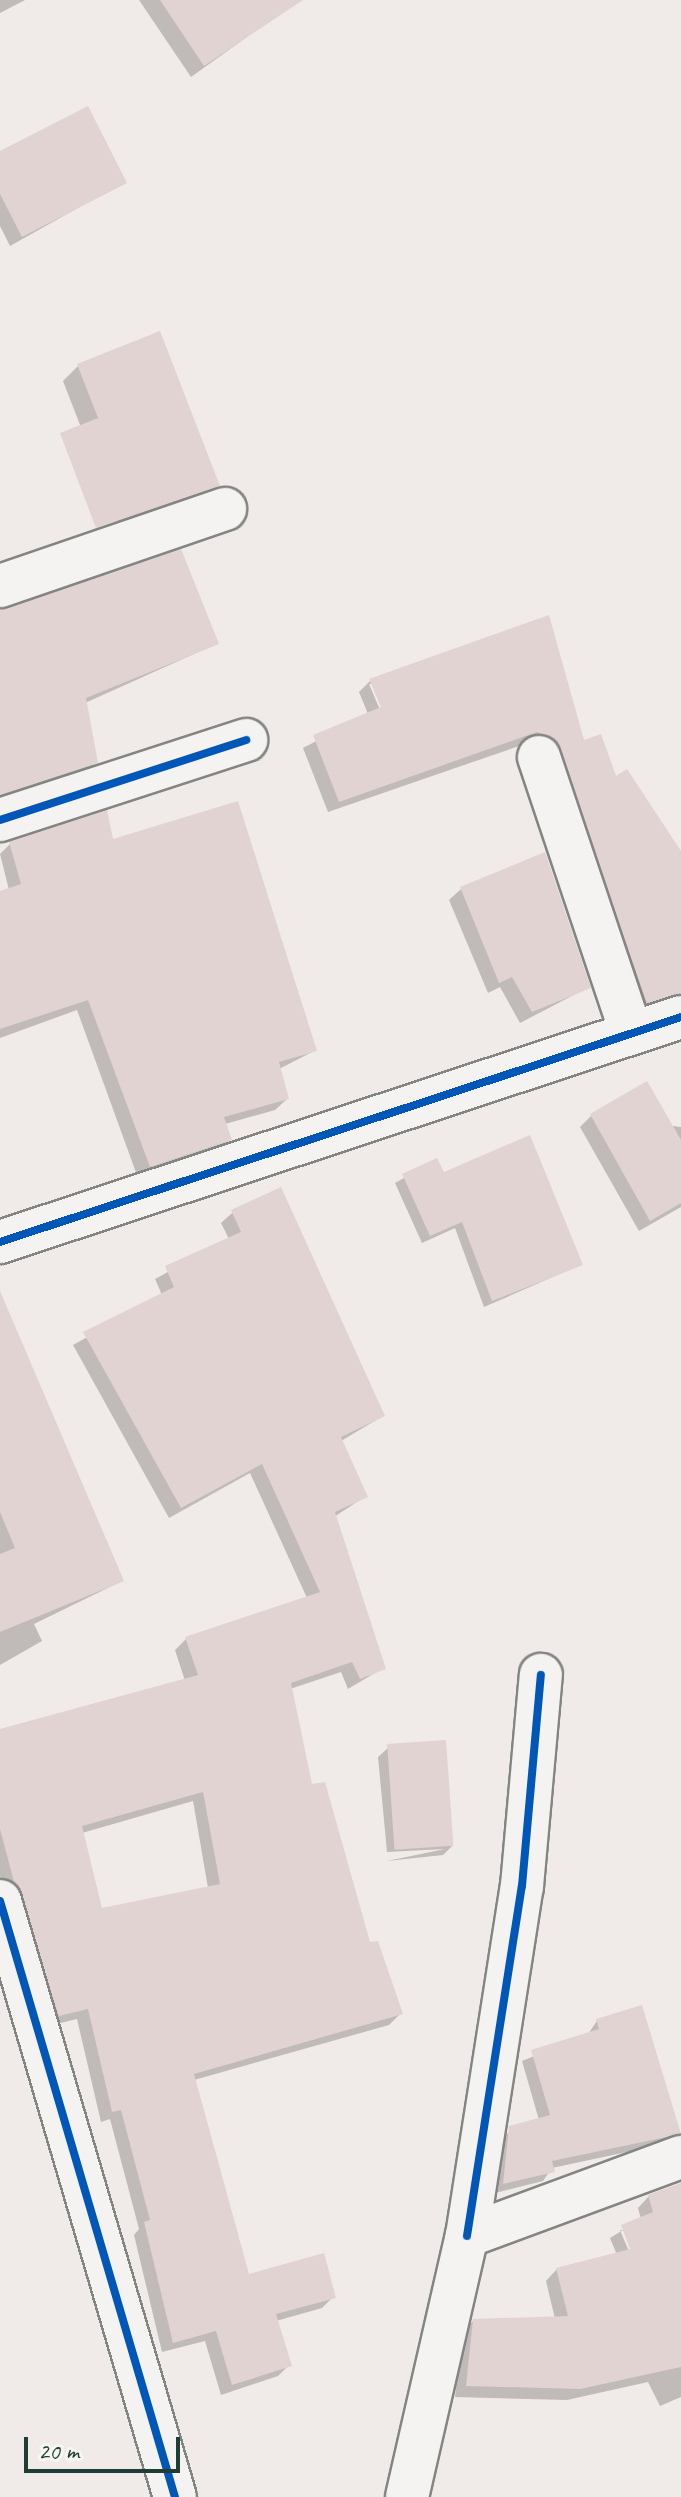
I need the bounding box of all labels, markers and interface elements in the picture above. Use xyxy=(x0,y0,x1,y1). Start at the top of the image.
scale bar xyxy=(28,2421,184,2471)
text: 20 m xyxy=(38,2436,79,2466)

